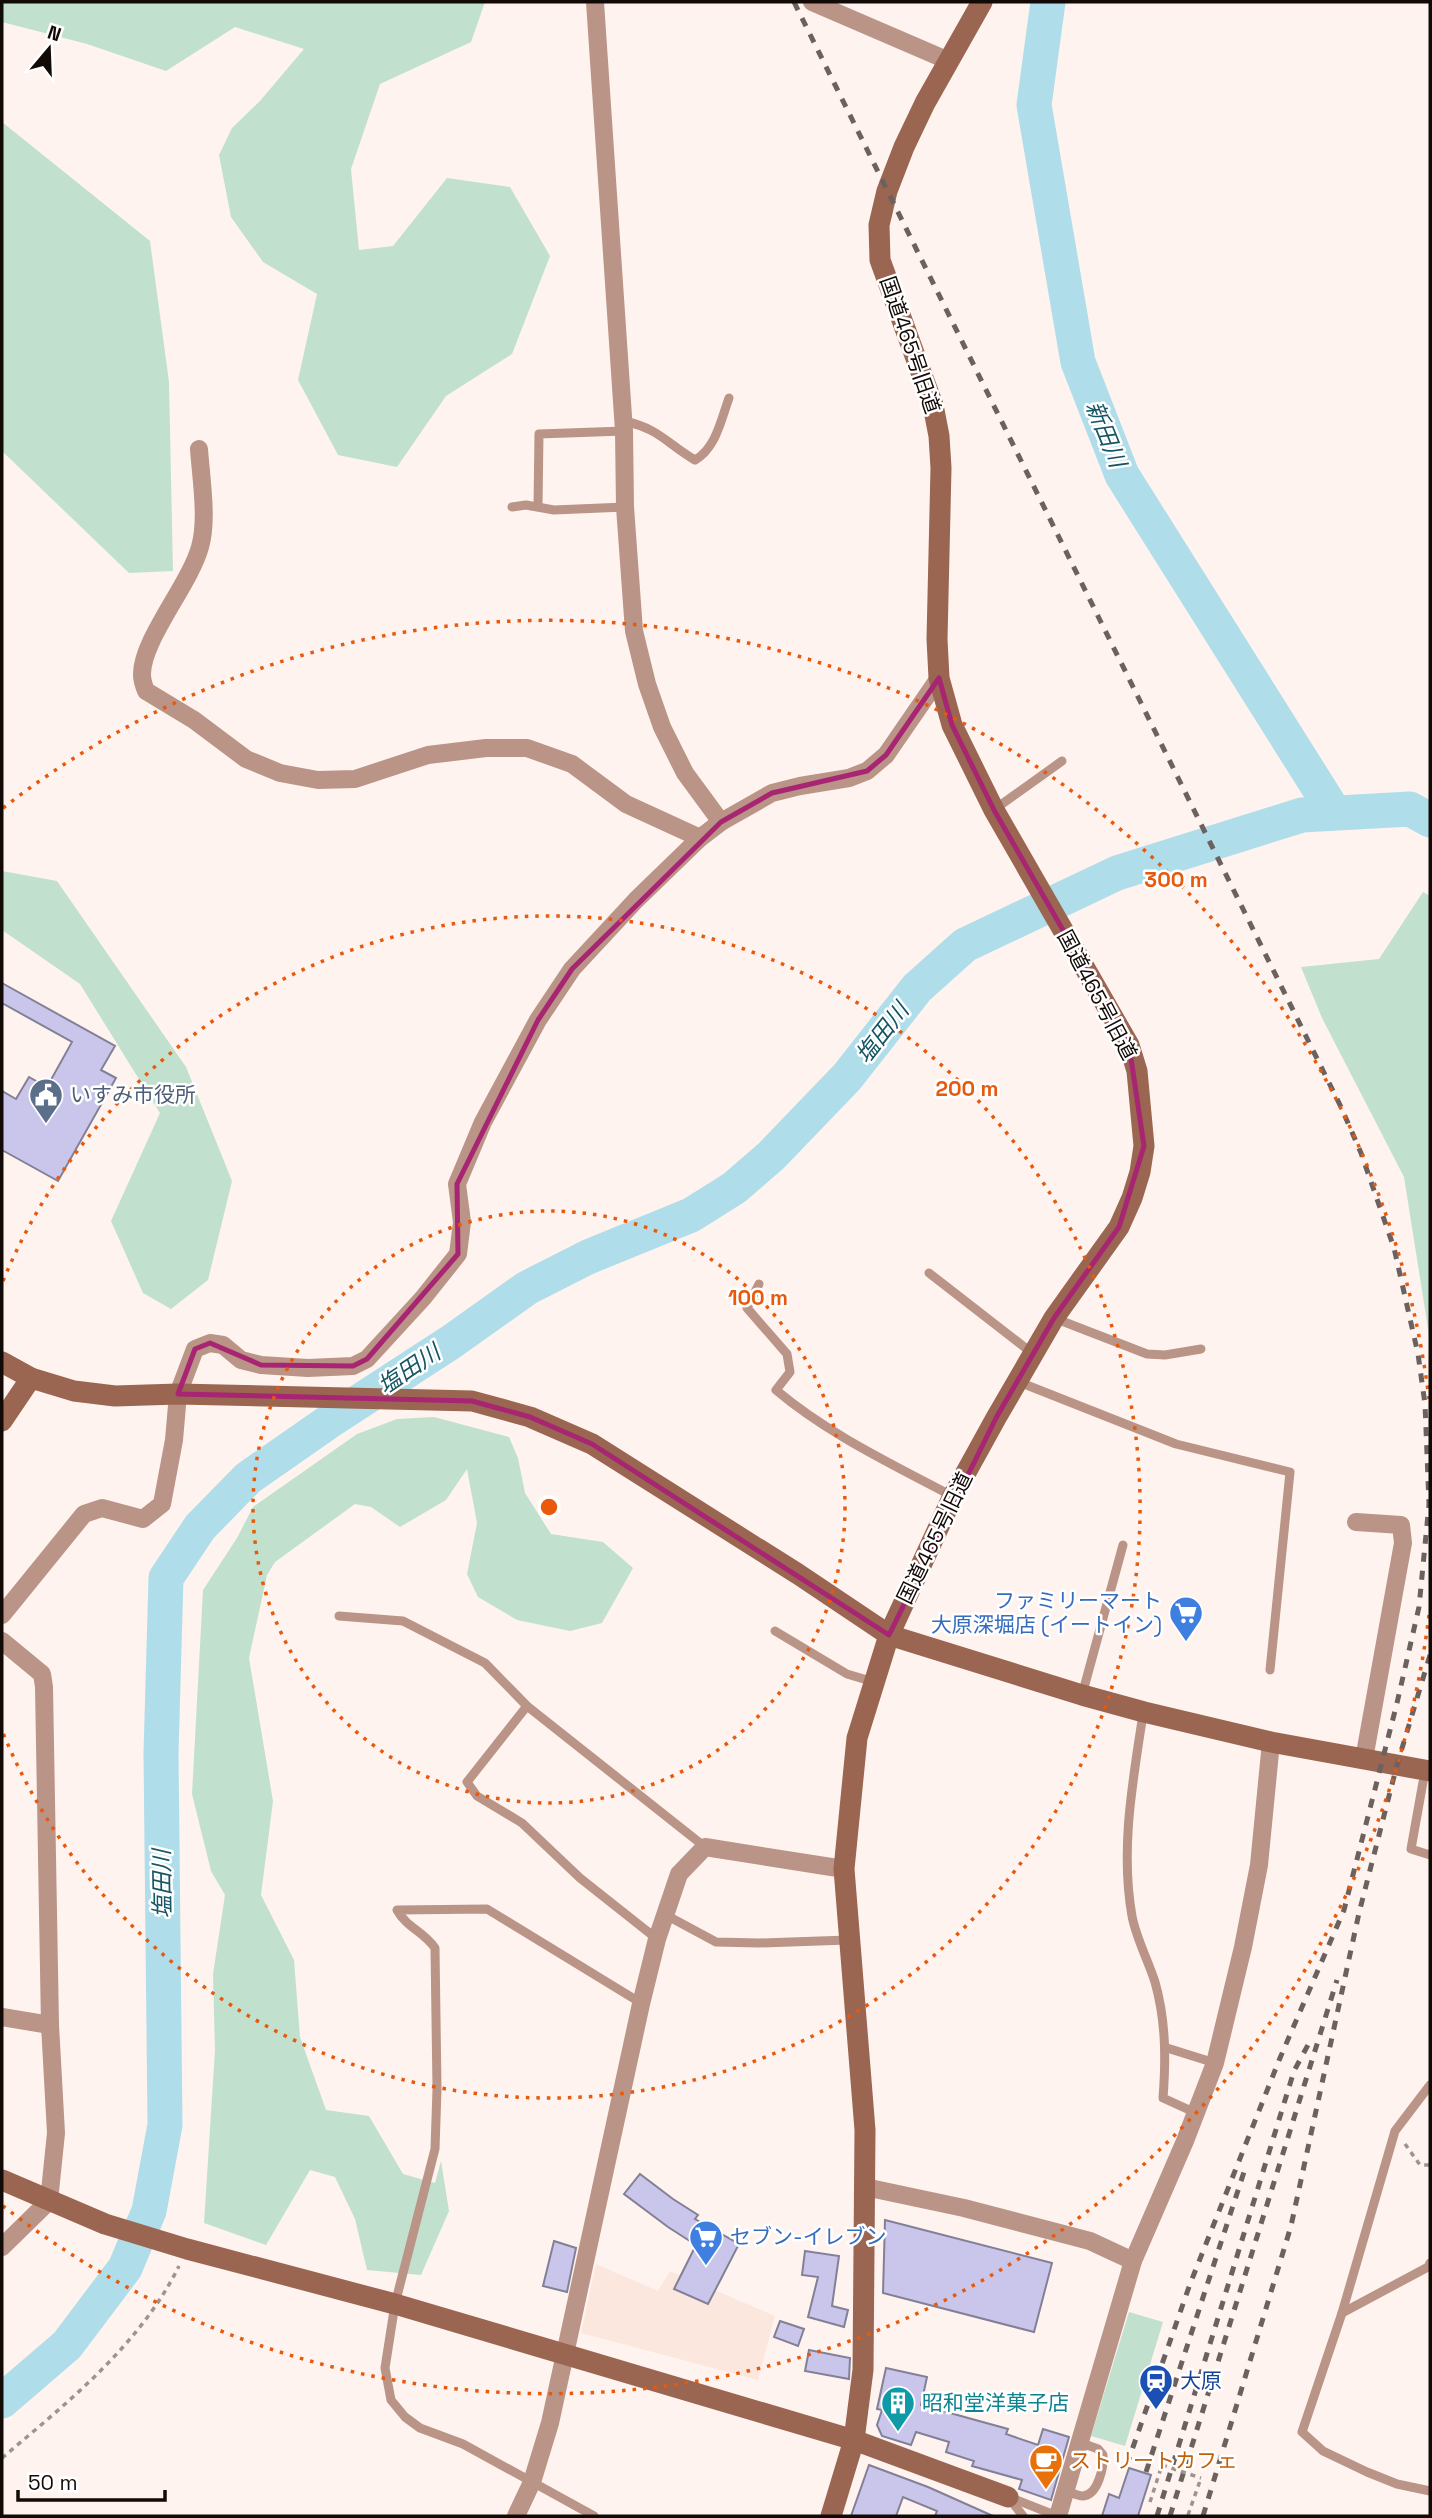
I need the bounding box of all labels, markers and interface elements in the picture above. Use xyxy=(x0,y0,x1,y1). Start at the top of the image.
north arrow xyxy=(14,14,84,84)
text: N xyxy=(44,20,64,47)
street label: 国道465号旧道 xyxy=(874,273,947,417)
water label: 新田川 xyxy=(1079,396,1134,474)
text: 300 m xyxy=(1144,866,1208,893)
street label: 国道465号旧道 xyxy=(1052,925,1143,1064)
water label: 塩田川 xyxy=(849,994,917,1069)
text: 200 m xyxy=(936,1075,998,1102)
public building icon: いすみ市役所 xyxy=(27,1076,65,1125)
place label: いすみ市役所 xyxy=(70,1081,196,1108)
text: 100 m xyxy=(728,1284,788,1311)
water label: 塩田川 xyxy=(372,1336,448,1401)
street label: 国道465号旧道 xyxy=(891,1467,978,1608)
centre of rings xyxy=(537,1495,561,1519)
place label: ファミリーマート 大原深堀店 (イートイン) xyxy=(931,1587,1162,1638)
supermarket icon: ファミリーマート 大原深堀店 (イートイン) xyxy=(1167,1594,1205,1643)
water label: 塩田川 xyxy=(146,1846,178,1919)
supermarket icon: セブン-イレブン xyxy=(687,2218,725,2267)
place label: セブン-イレブン xyxy=(730,2223,887,2250)
station icon: 大原 xyxy=(1137,2362,1175,2411)
place label: 大原 xyxy=(1180,2367,1222,2394)
building icon: 昭和堂洋菓子店 xyxy=(879,2384,917,2433)
place label: 昭和堂洋菓子店 xyxy=(922,2389,1069,2416)
cafe icon: ストリートカフェ xyxy=(1027,2442,1065,2491)
place label: ストリートカフェ xyxy=(1070,2447,1238,2474)
scale bar xyxy=(18,2458,164,2502)
text: 50 m xyxy=(28,2469,78,2496)

